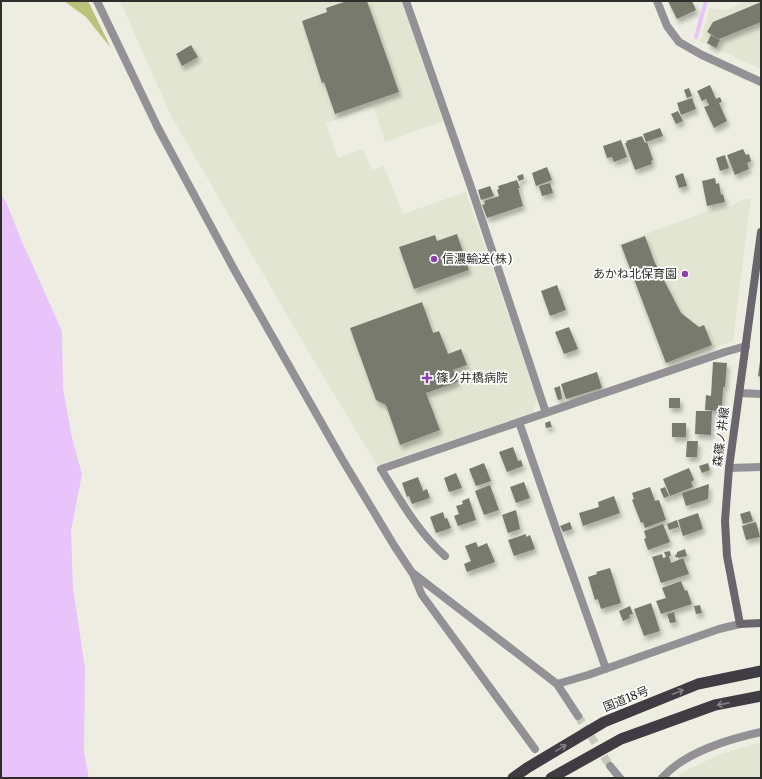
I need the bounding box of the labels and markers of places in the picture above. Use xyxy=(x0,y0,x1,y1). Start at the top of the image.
place label: 信濃輸送(株) xyxy=(442,251,512,266)
marker: 信濃輸送(株) xyxy=(429,254,439,264)
place label: あかね北保育園 xyxy=(593,266,677,281)
marker: あかね北保育園 xyxy=(680,269,690,279)
place label: 篠ノ井橋病院 xyxy=(436,370,508,385)
marker: 篠ノ井橋病院 xyxy=(421,372,433,384)

